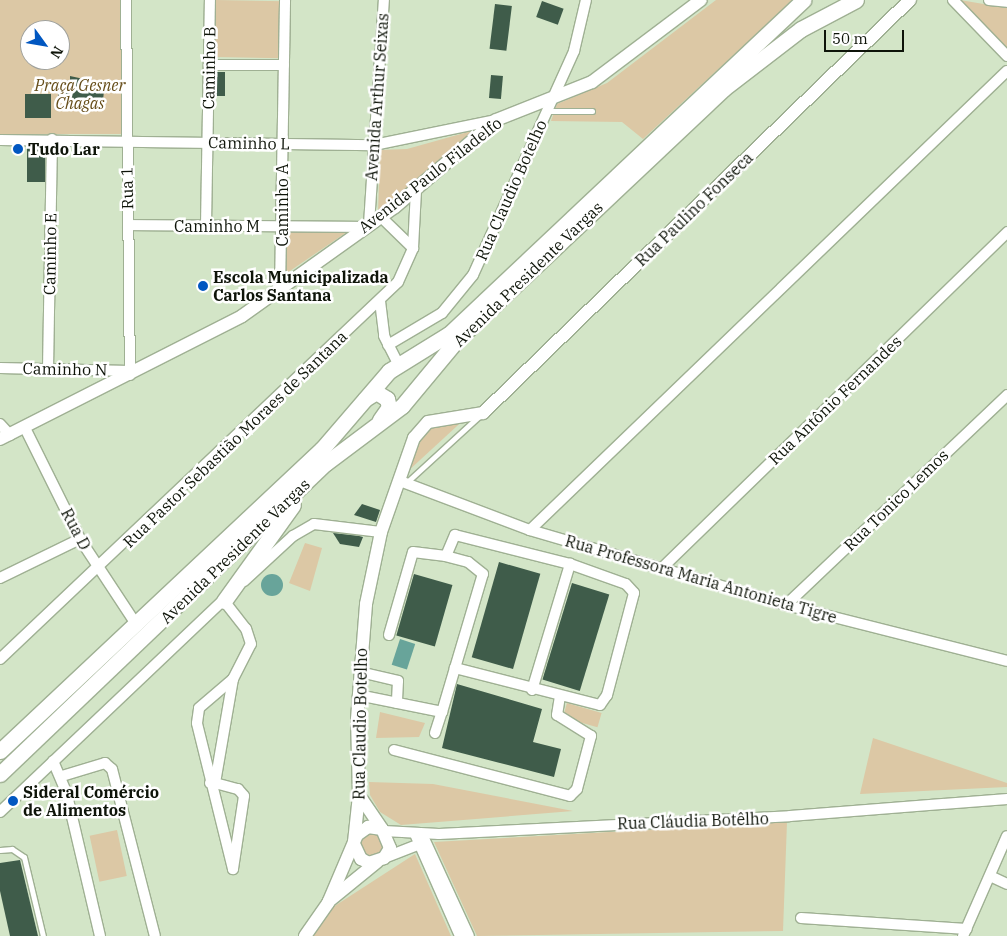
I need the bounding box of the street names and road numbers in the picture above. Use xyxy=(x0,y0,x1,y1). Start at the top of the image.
street label: Avenida Arthur Seixas xyxy=(362,12,392,182)
street label: Caminho B xyxy=(199,26,219,110)
street label: Avenida Paulo Filadelfo xyxy=(355,113,505,237)
street label: Rua Claudio Botelho xyxy=(471,117,551,263)
street label: Caminho L xyxy=(208,133,290,153)
street label: Rua Paulino Fonseca xyxy=(631,148,757,270)
street label: Caminho A xyxy=(272,163,292,247)
street label: Rua 1 xyxy=(117,167,137,209)
street label: Avenida Presidente Vargas xyxy=(449,197,607,351)
street label: Caminho E xyxy=(40,213,60,295)
street label: Caminho M xyxy=(174,216,260,236)
street label: Rua Pastor Sebastião Moraes de Santana xyxy=(119,327,351,551)
street label: Rua Antônio Fernandes xyxy=(765,332,905,468)
street label: Caminho N xyxy=(23,359,107,379)
street label: Rua Tonico Lemos xyxy=(840,445,952,555)
street label: Avenida Presidente Vargas xyxy=(156,474,314,628)
street label: Rua D xyxy=(57,505,95,553)
street label: Rua Professora Maria Antonieta Tigre xyxy=(563,531,839,627)
street label: Rua Claudio Botelho xyxy=(349,648,371,800)
street label: Rua Cláudia Botêlho xyxy=(617,809,769,833)

